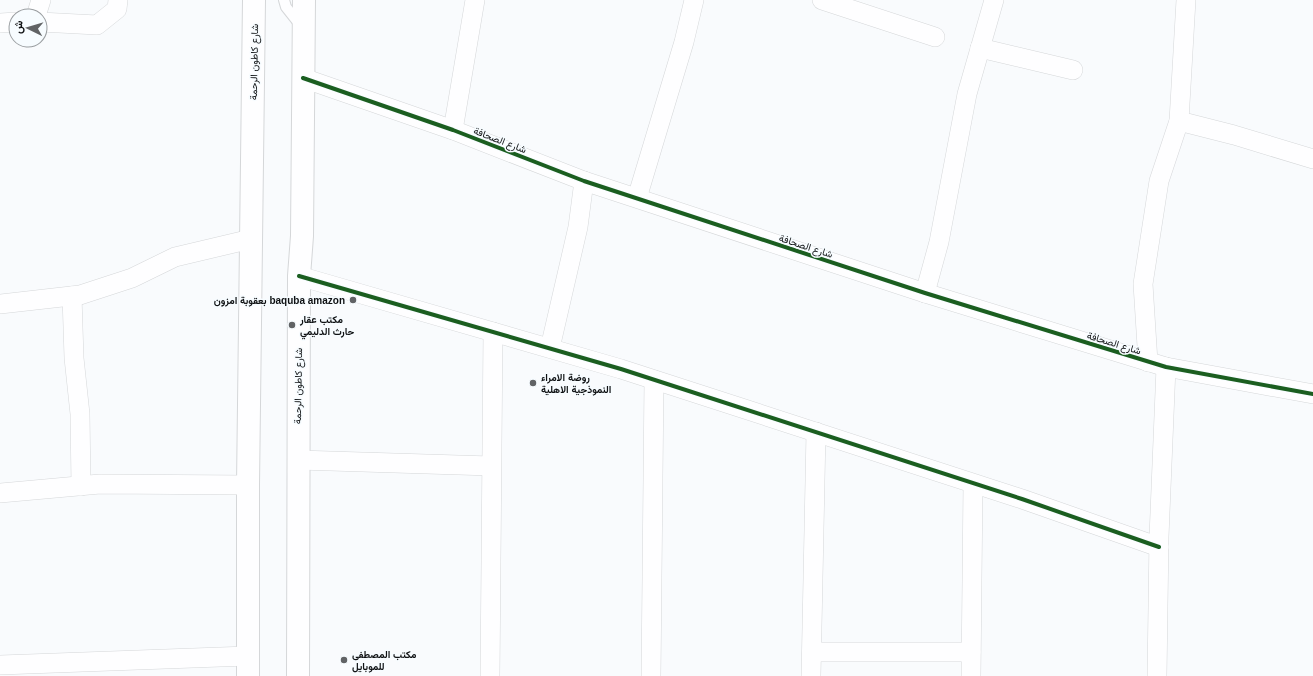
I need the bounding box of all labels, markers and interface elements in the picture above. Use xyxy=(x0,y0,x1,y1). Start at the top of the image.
north arrow xyxy=(8,8,48,48)
text: ش xyxy=(11,20,26,34)
street label: شارع كاطون الرحمة xyxy=(248,24,261,100)
street label: شارع الصحافة xyxy=(472,125,528,156)
street label: شارع الصحافة xyxy=(777,232,834,261)
place label: بعقوبة امزون baquba amazon xyxy=(214,295,345,307)
marker: بعقوبة امزون baquba amazon xyxy=(348,295,358,305)
place label: مكتب عقار حارث الدليمي xyxy=(299,314,354,340)
marker: مكتب عقار حارث الدليمي xyxy=(287,320,297,330)
street label: شارع الصحافة xyxy=(1085,330,1142,357)
street label: شارع كاطون الرحمة xyxy=(292,348,305,424)
place label: روضة الامراء النموذجية الاهلية xyxy=(541,372,611,396)
marker: روضة الامراء النموذجية الاهلية xyxy=(528,378,538,388)
place label: مكتب المصطفى للموبايل xyxy=(352,649,417,673)
marker: مكتب المصطفى للموبايل xyxy=(339,655,349,665)

